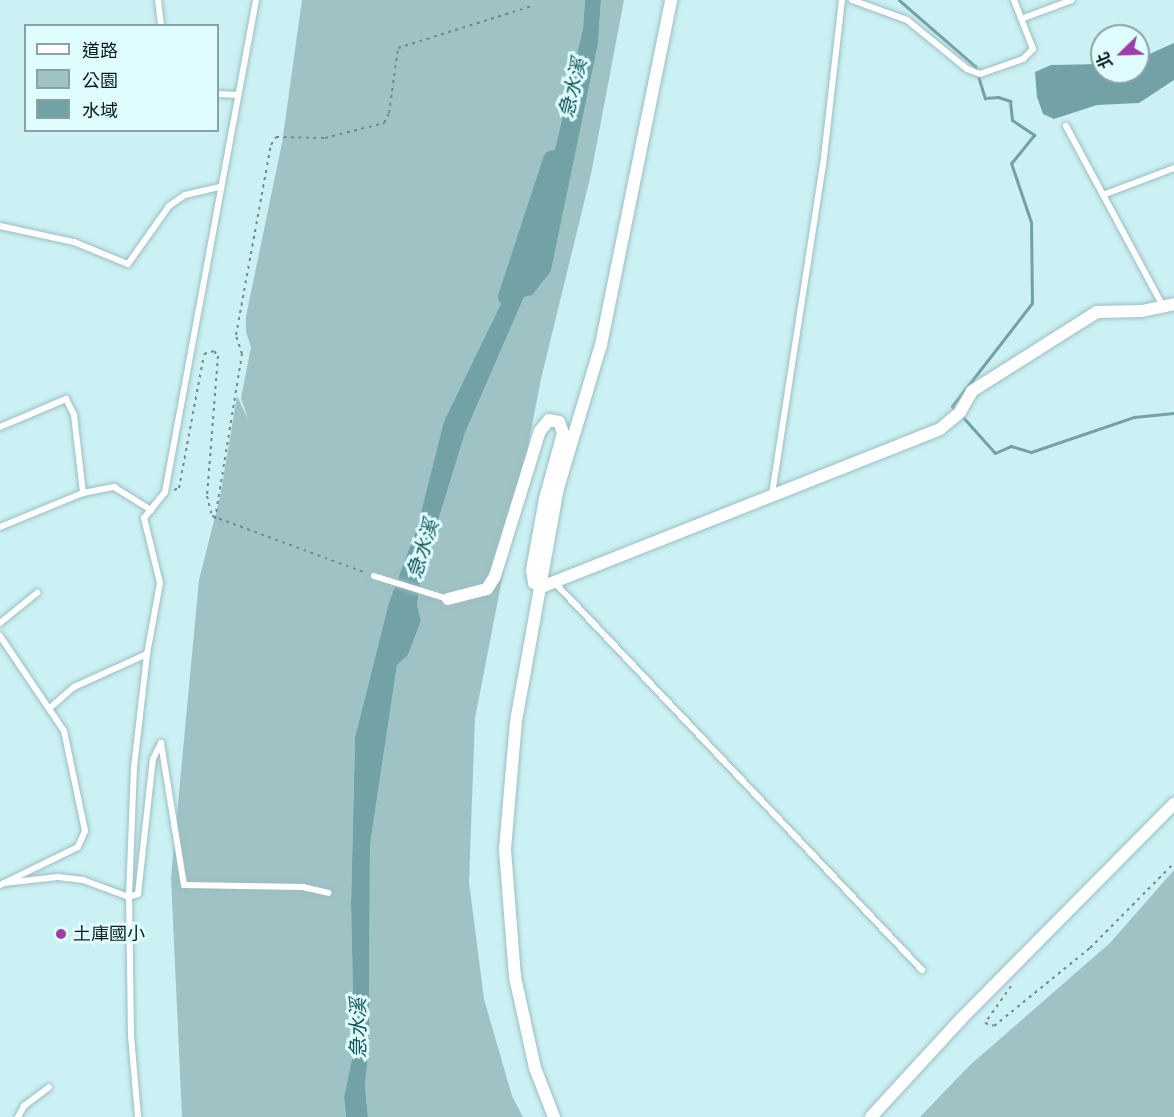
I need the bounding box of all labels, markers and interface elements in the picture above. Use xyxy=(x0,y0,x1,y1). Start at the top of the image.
legend xyxy=(24,24,219,132)
north arrow xyxy=(1090,24,1150,84)
text: 道路 xyxy=(82,40,118,62)
text: 北 xyxy=(1093,49,1117,72)
water label: 急水溪 xyxy=(554,56,592,120)
text: 公園 xyxy=(82,70,118,92)
text: 水域 xyxy=(82,100,118,122)
water label: 急水溪 xyxy=(402,517,444,581)
place label: 土庫國小 xyxy=(73,923,145,945)
marker: 土庫國小 xyxy=(54,927,68,941)
water label: 急水溪 xyxy=(346,998,370,1058)

